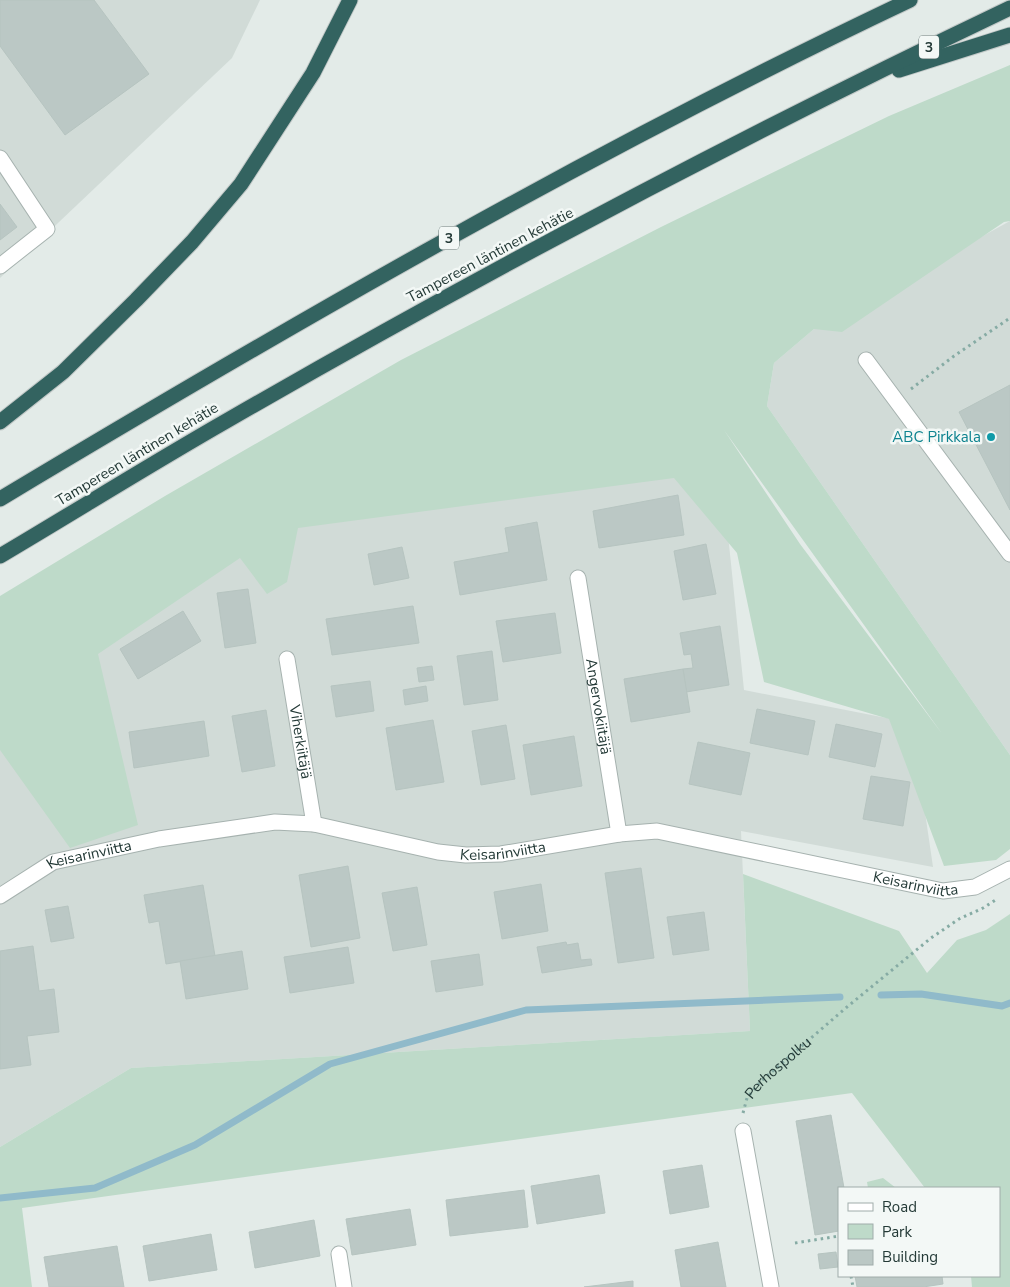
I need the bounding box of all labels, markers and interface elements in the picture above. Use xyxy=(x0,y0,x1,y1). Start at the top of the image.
road number: 3 xyxy=(919,36,939,58)
street label: Tampereen läntinen kehätie xyxy=(403,203,577,307)
road number: 3 xyxy=(439,227,459,250)
street label: Tampereen läntinen kehätie xyxy=(52,398,222,510)
place label: ABC Pirkkala xyxy=(892,427,981,447)
marker: ABC Pirkkala xyxy=(985,431,997,443)
street label: Angervokiitäjä xyxy=(581,657,616,756)
street label: Viherkiitäjä xyxy=(284,702,316,780)
street label: Keisarinviitta xyxy=(43,835,133,874)
street label: Keisarinviitta xyxy=(459,837,547,865)
street label: Keisarinviitta xyxy=(871,867,959,901)
street label: Perhospolku xyxy=(740,1032,816,1103)
legend xyxy=(838,1187,1000,1277)
text: Road xyxy=(882,1197,917,1217)
text: Park xyxy=(882,1222,912,1242)
text: Building xyxy=(882,1247,938,1267)

